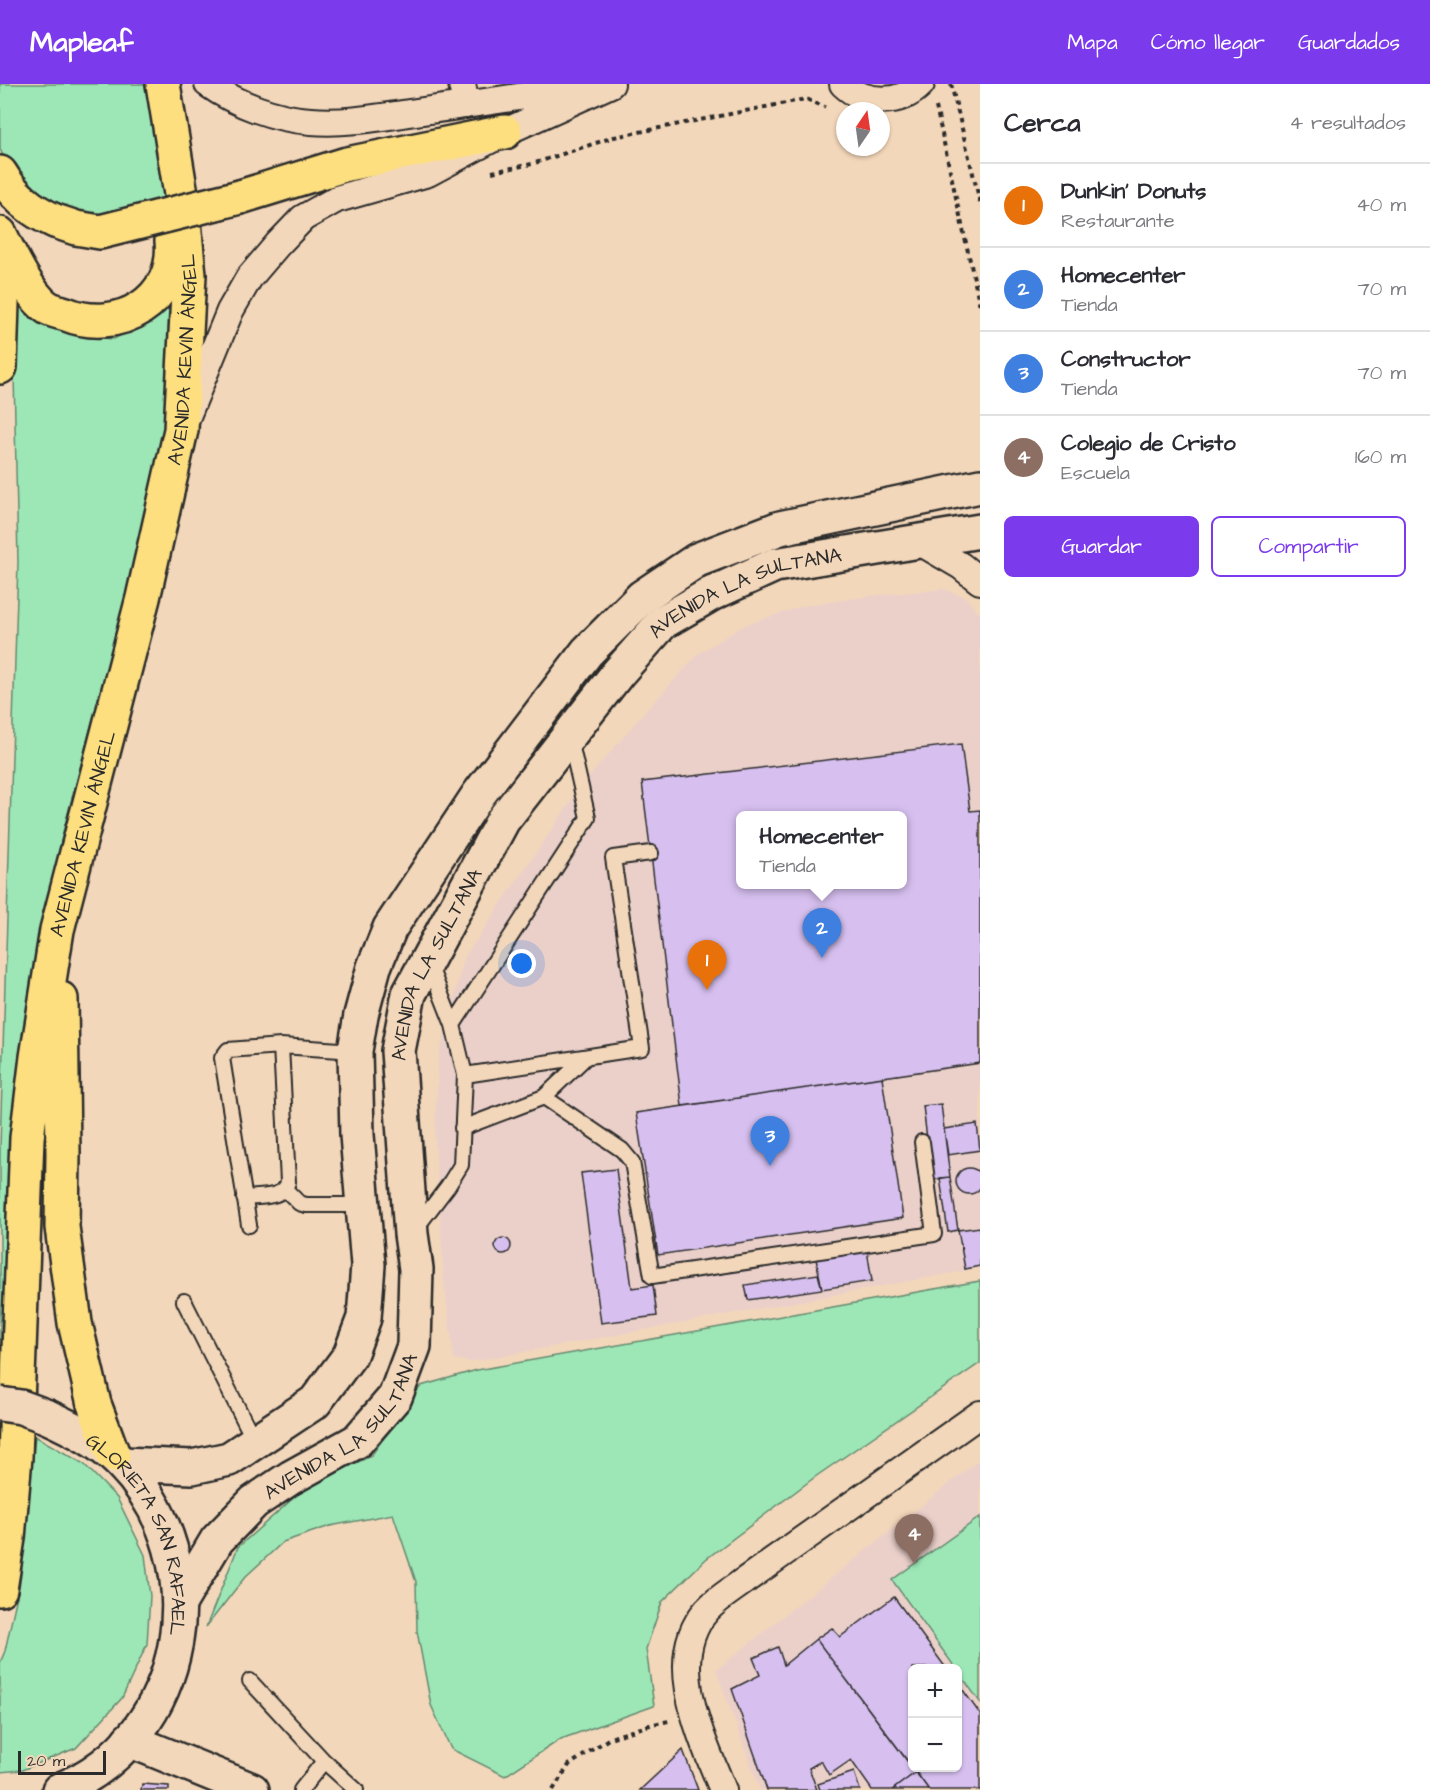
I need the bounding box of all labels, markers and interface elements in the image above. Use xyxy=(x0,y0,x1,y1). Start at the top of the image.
text: Mapleaf xyxy=(30,23,133,62)
text: Mapa xyxy=(1067,28,1118,57)
text: Cómo llegar xyxy=(1151,28,1265,57)
text: Guardados xyxy=(1298,28,1400,57)
north arrow xyxy=(836,102,890,156)
text: Cerca xyxy=(1004,105,1081,141)
text: 4 resultados xyxy=(1289,109,1406,137)
text: Dunkin' Donuts xyxy=(1061,176,1206,207)
text: 1 xyxy=(1022,191,1025,219)
text: 40 m xyxy=(1356,191,1406,219)
text: Restaurante xyxy=(1061,207,1175,235)
street label: AVENIDA KEVIN ÁNGEL xyxy=(161,252,204,468)
text: Homecenter xyxy=(1061,260,1185,291)
text: 2 xyxy=(1018,275,1029,303)
text: 70 m xyxy=(1358,275,1406,303)
text: Tienda xyxy=(1061,291,1118,319)
text: Constructor xyxy=(1061,344,1191,375)
text: 3 xyxy=(1018,359,1029,387)
text: 70 m xyxy=(1358,359,1406,387)
text: Tienda xyxy=(1061,375,1118,403)
text: Colegio de Cristo xyxy=(1061,428,1236,459)
text: 4 xyxy=(1017,443,1030,471)
text: 160 m xyxy=(1355,443,1406,471)
text: Escuela xyxy=(1061,459,1130,487)
button: Guardar xyxy=(1004,516,1199,577)
button: Compartir xyxy=(1211,516,1406,577)
street label: AVENIDA LA SULTANA xyxy=(642,541,844,645)
street label: AVENIDA KEVIN ÁNGEL xyxy=(43,728,123,940)
popup xyxy=(736,811,907,889)
text: Homecenter xyxy=(759,821,884,852)
text: Tienda xyxy=(759,852,816,880)
street label: AVENIDA LA SULTANA xyxy=(385,863,490,1062)
pin: 2 xyxy=(802,908,842,958)
pin: 1 xyxy=(688,940,726,990)
your location xyxy=(507,949,536,978)
pin: 3 xyxy=(750,1116,790,1166)
street label: AVENIDA LA SULTANA xyxy=(258,1349,425,1507)
street label: GLORIETA SAN RAFAEL xyxy=(80,1427,192,1637)
pin: 4 xyxy=(894,1514,934,1564)
map controls xyxy=(908,1664,962,1772)
button: + xyxy=(908,1664,962,1718)
button: − xyxy=(908,1718,962,1772)
scale bar xyxy=(18,1748,106,1776)
text: 20 m xyxy=(27,1750,65,1772)

